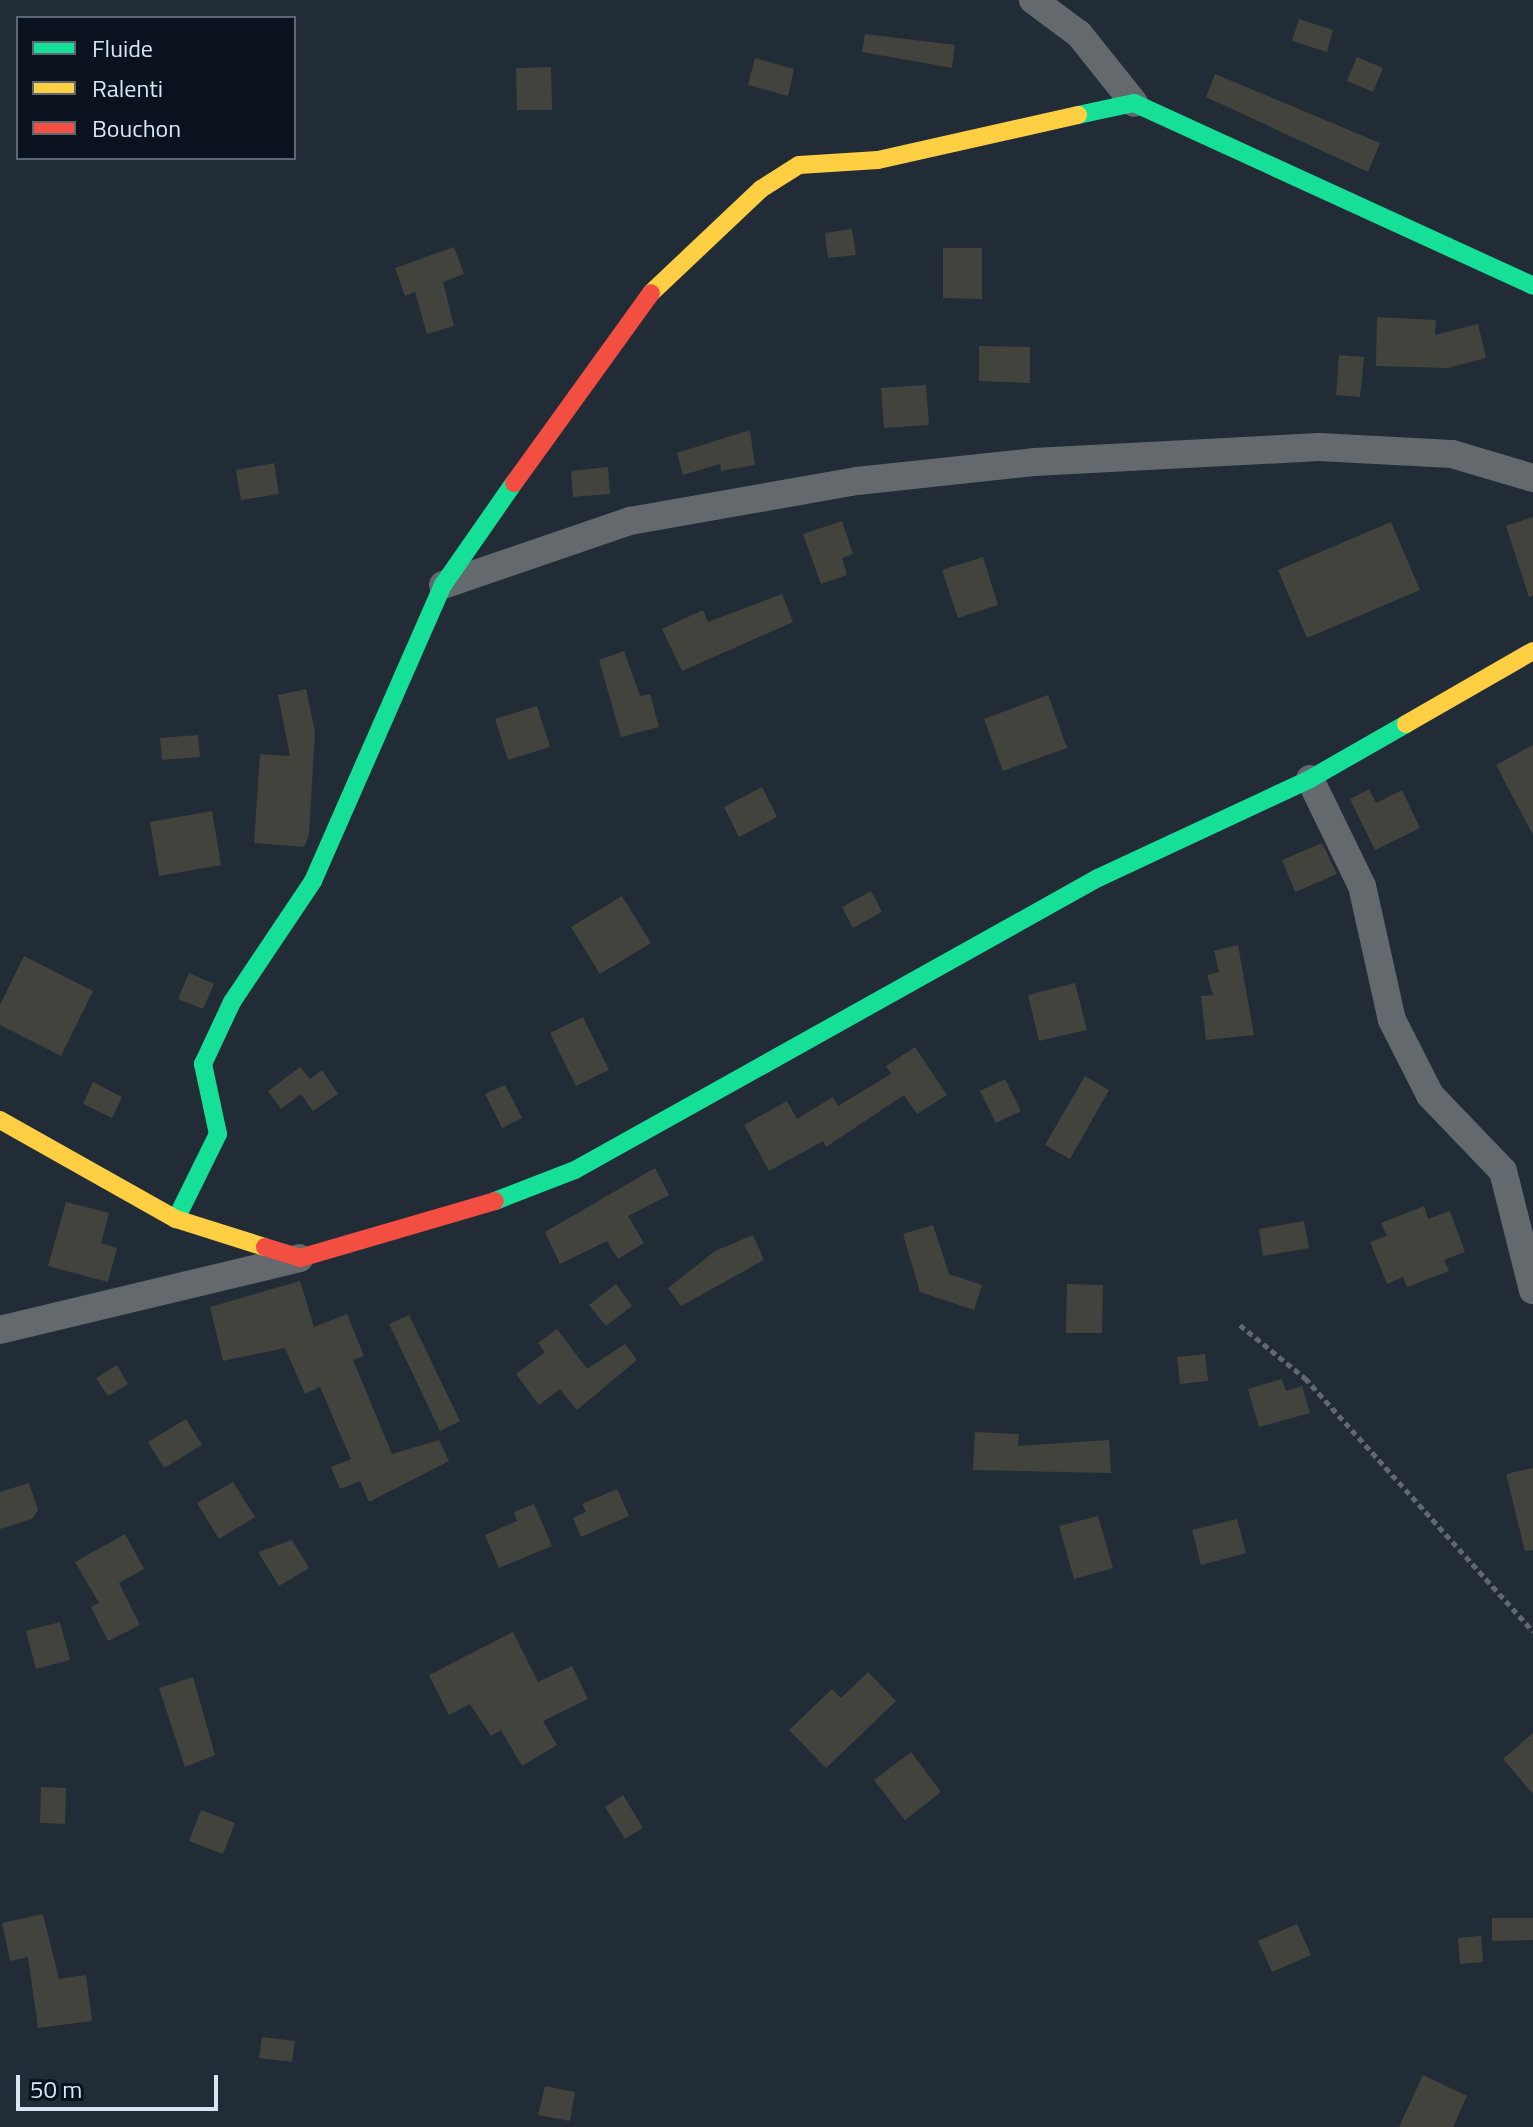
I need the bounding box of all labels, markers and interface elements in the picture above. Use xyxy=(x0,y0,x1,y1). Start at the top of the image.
legend xyxy=(16,16,296,160)
text: Fluide xyxy=(92,30,153,66)
text: Ralenti xyxy=(92,70,163,106)
text: Bouchon xyxy=(92,110,181,146)
scale bar xyxy=(20,2059,222,2109)
text: 50 m xyxy=(30,2071,82,2107)

